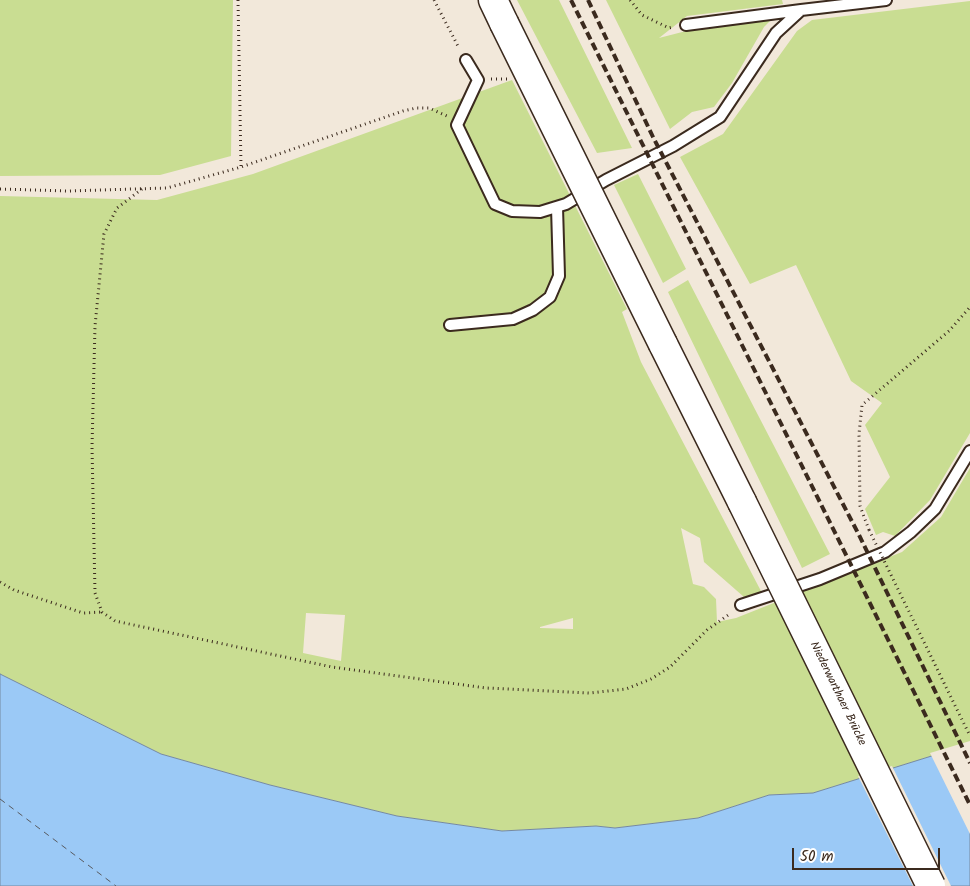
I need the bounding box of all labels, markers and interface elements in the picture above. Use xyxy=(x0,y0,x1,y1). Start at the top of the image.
street label: Niederwarthaer Brücke xyxy=(806,640,868,748)
scale bar xyxy=(795,838,942,870)
text: 50 m xyxy=(800,845,834,869)

